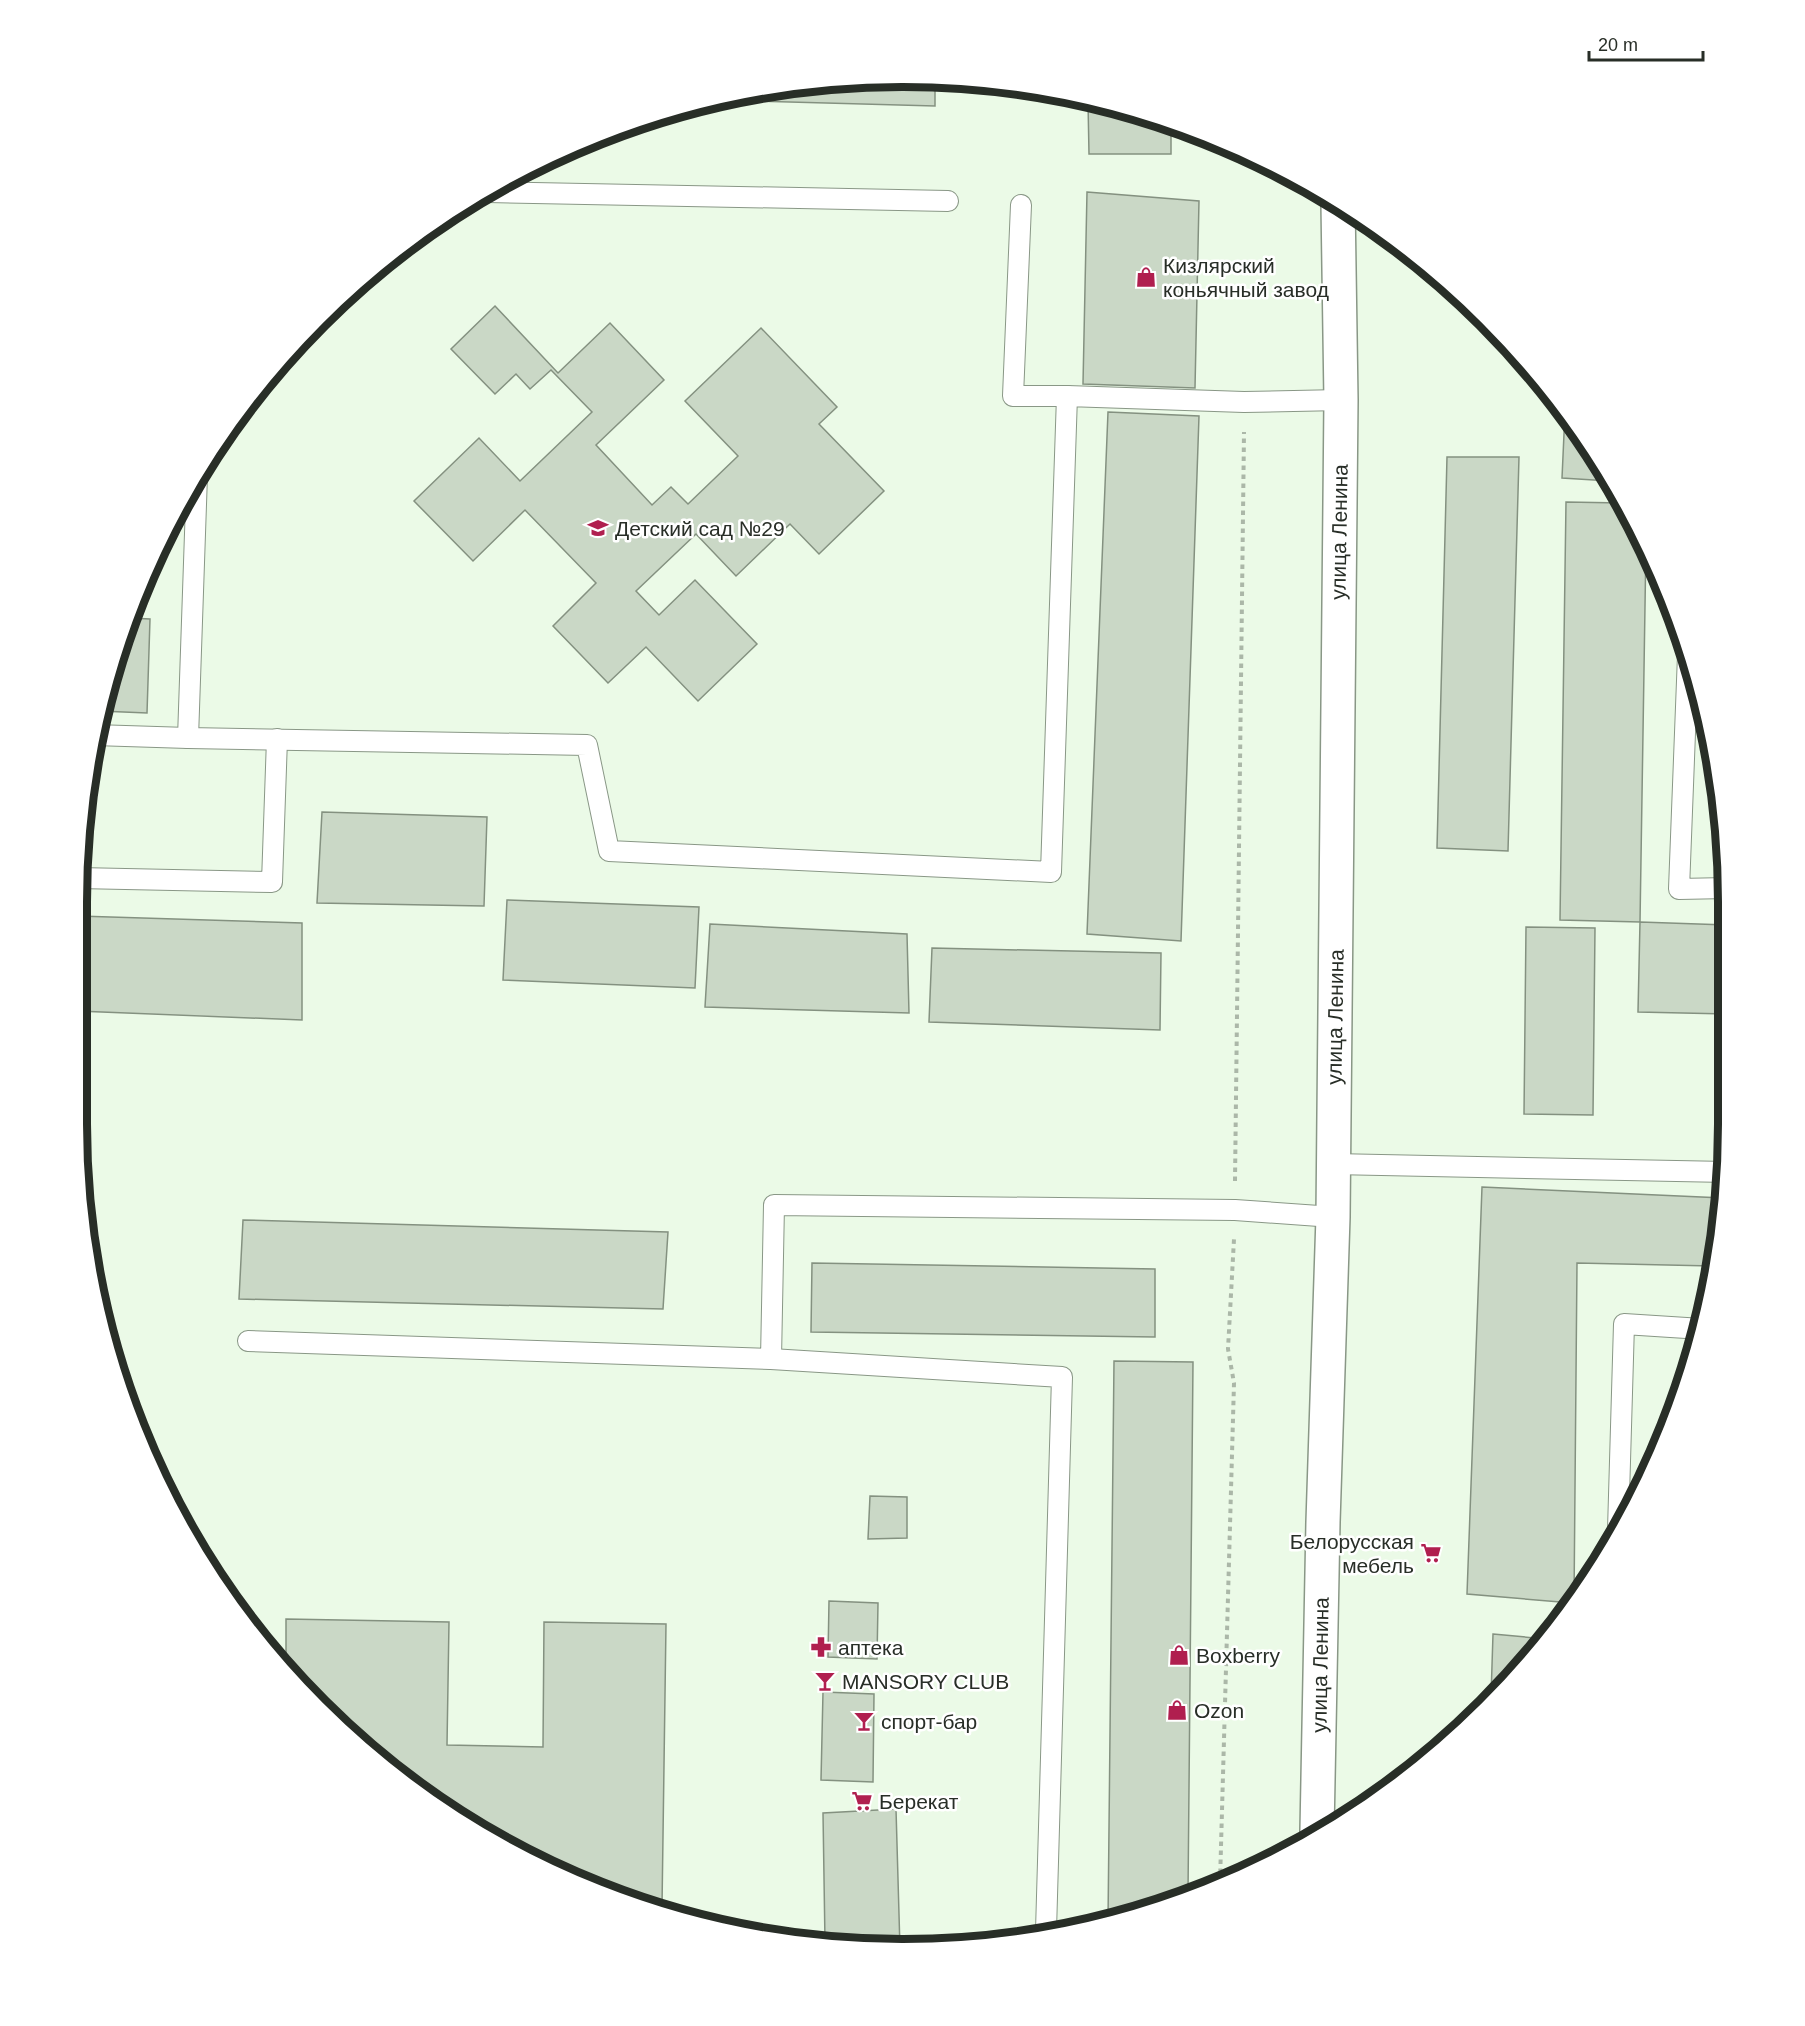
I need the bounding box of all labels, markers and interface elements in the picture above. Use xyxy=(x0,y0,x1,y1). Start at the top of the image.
scale bar xyxy=(1589,24,1703,62)
text: 20 m xyxy=(1598,35,1638,55)
place label: Кизлярский коньячный завод xyxy=(1163,254,1329,301)
shop icon: Кизлярский коньячный завод xyxy=(1134,265,1158,289)
street label: улица Ленина xyxy=(1326,464,1352,600)
school or university icon: Детский сад №29 xyxy=(586,516,610,540)
place label: Детский сад №29 xyxy=(615,517,785,540)
street label: улица Ленина xyxy=(1322,949,1348,1085)
place label: Белорусская мебель xyxy=(1290,1530,1414,1577)
supermarket icon: Белорусская мебель xyxy=(1419,1541,1443,1565)
street label: улица Ленина xyxy=(1307,1597,1333,1733)
pharmacy icon: аптека xyxy=(809,1635,833,1659)
place label: аптека xyxy=(838,1636,904,1659)
shop icon: Boxberry xyxy=(1167,1643,1191,1667)
place label: Boxberry xyxy=(1196,1644,1281,1667)
bar icon: MANSORY CLUB xyxy=(813,1669,837,1693)
place label: MANSORY CLUB xyxy=(842,1670,1009,1693)
shop icon: Ozon xyxy=(1165,1698,1189,1722)
place label: Ozon xyxy=(1194,1699,1244,1722)
bar icon: спорт-бар xyxy=(852,1709,876,1733)
place label: спорт-бар xyxy=(881,1710,977,1733)
supermarket icon: Берекат xyxy=(850,1789,874,1813)
place label: Берекат xyxy=(879,1790,959,1813)

